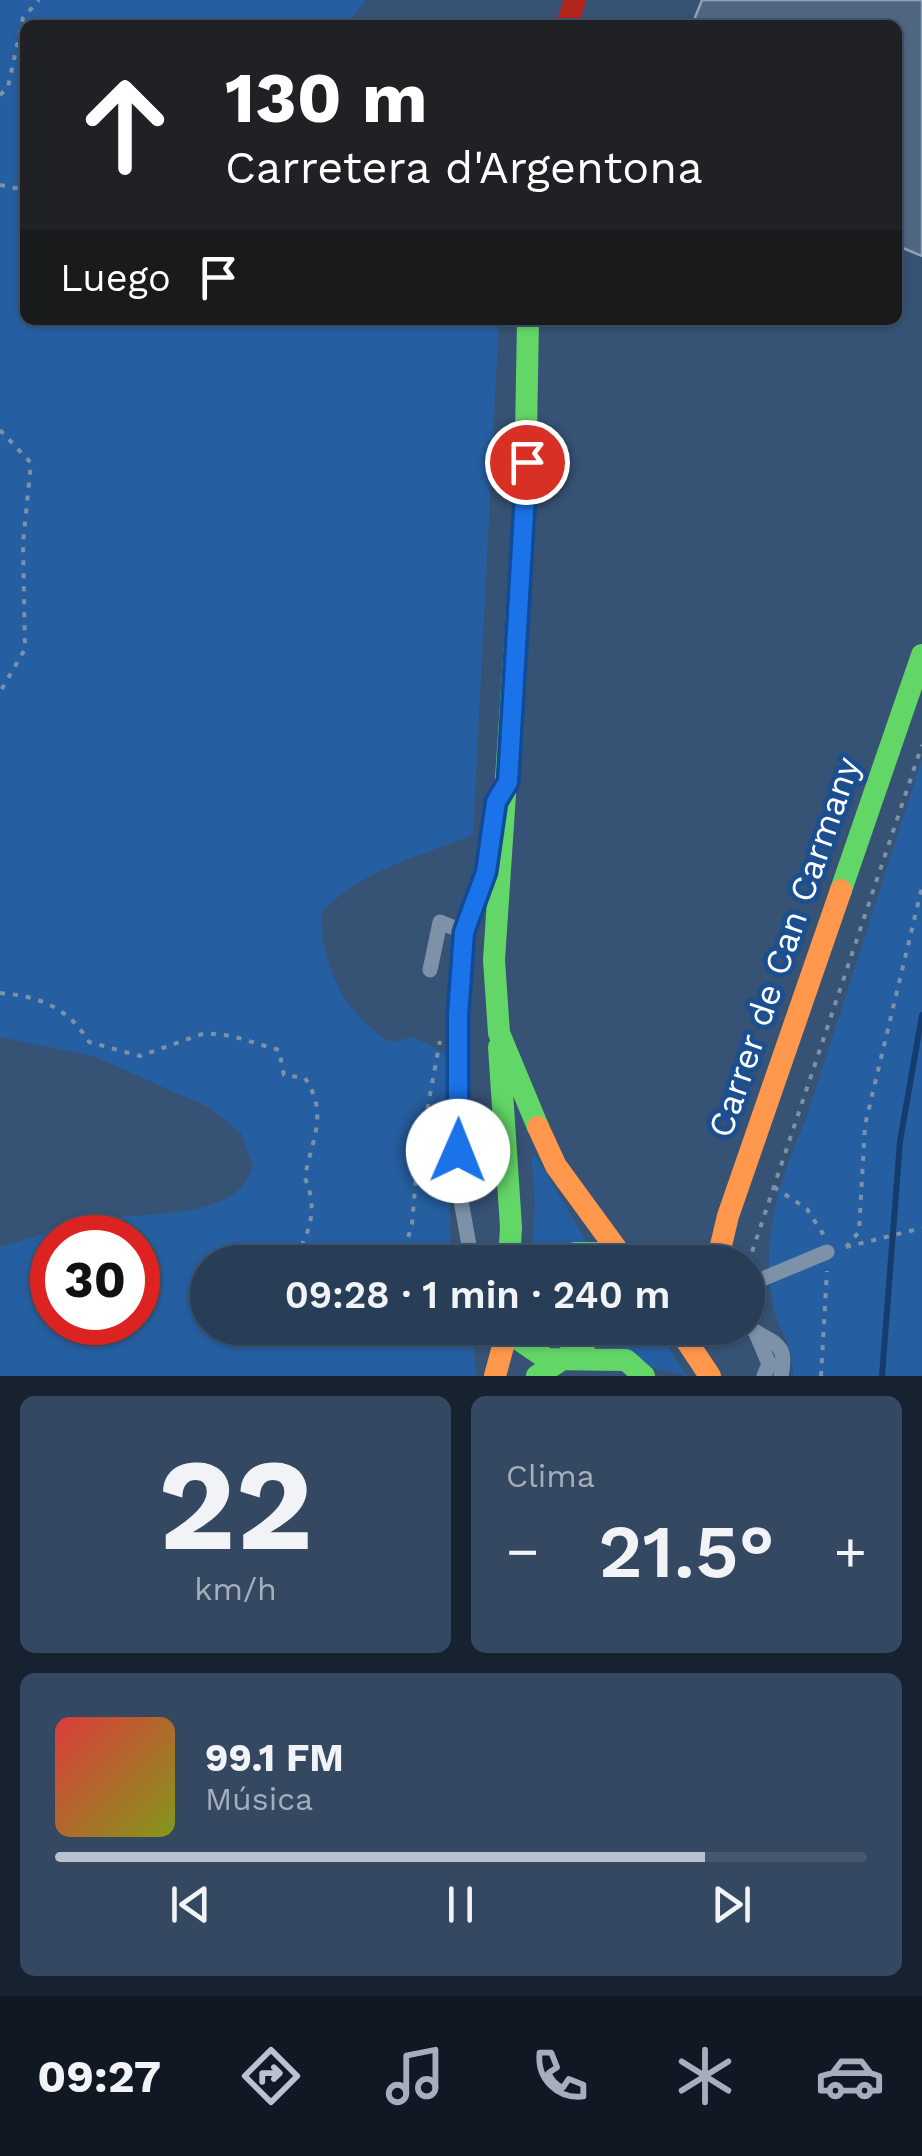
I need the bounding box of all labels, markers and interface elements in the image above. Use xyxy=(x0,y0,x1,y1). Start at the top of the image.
text: 130 m xyxy=(225,57,428,139)
icon: ahead xyxy=(60,60,190,190)
text: Carretera d'Argentona xyxy=(225,141,703,194)
icon: arrive xyxy=(191,250,246,305)
text: Luego xyxy=(60,256,171,300)
pin xyxy=(485,420,570,505)
icon: arrive xyxy=(500,435,555,490)
street label: Carrer de Can Carmany xyxy=(699,751,869,1143)
position arrow xyxy=(406,1099,510,1203)
speed limit sign: 30 xyxy=(30,1215,160,1345)
text: 09:28 · 1 min · 240 m xyxy=(285,1273,670,1317)
text: 22 xyxy=(158,1428,313,1581)
text: Clima xyxy=(506,1457,595,1495)
text: 21.5° xyxy=(598,1507,775,1595)
text: − xyxy=(506,1519,539,1583)
text: + xyxy=(834,1519,867,1583)
text: km/h xyxy=(194,1570,277,1608)
text: 99.1 FM xyxy=(205,1736,344,1780)
text: Música xyxy=(205,1780,313,1818)
icon: previous xyxy=(163,1877,218,1932)
icon: pause xyxy=(433,1877,488,1932)
icon: next xyxy=(704,1877,759,1932)
icon: directions xyxy=(236,2041,306,2111)
icon: music xyxy=(380,2041,450,2111)
icon: phone xyxy=(525,2041,595,2111)
icon: climate xyxy=(670,2041,740,2111)
icon: car xyxy=(815,2041,885,2111)
text: 09:27 xyxy=(37,2050,161,2103)

